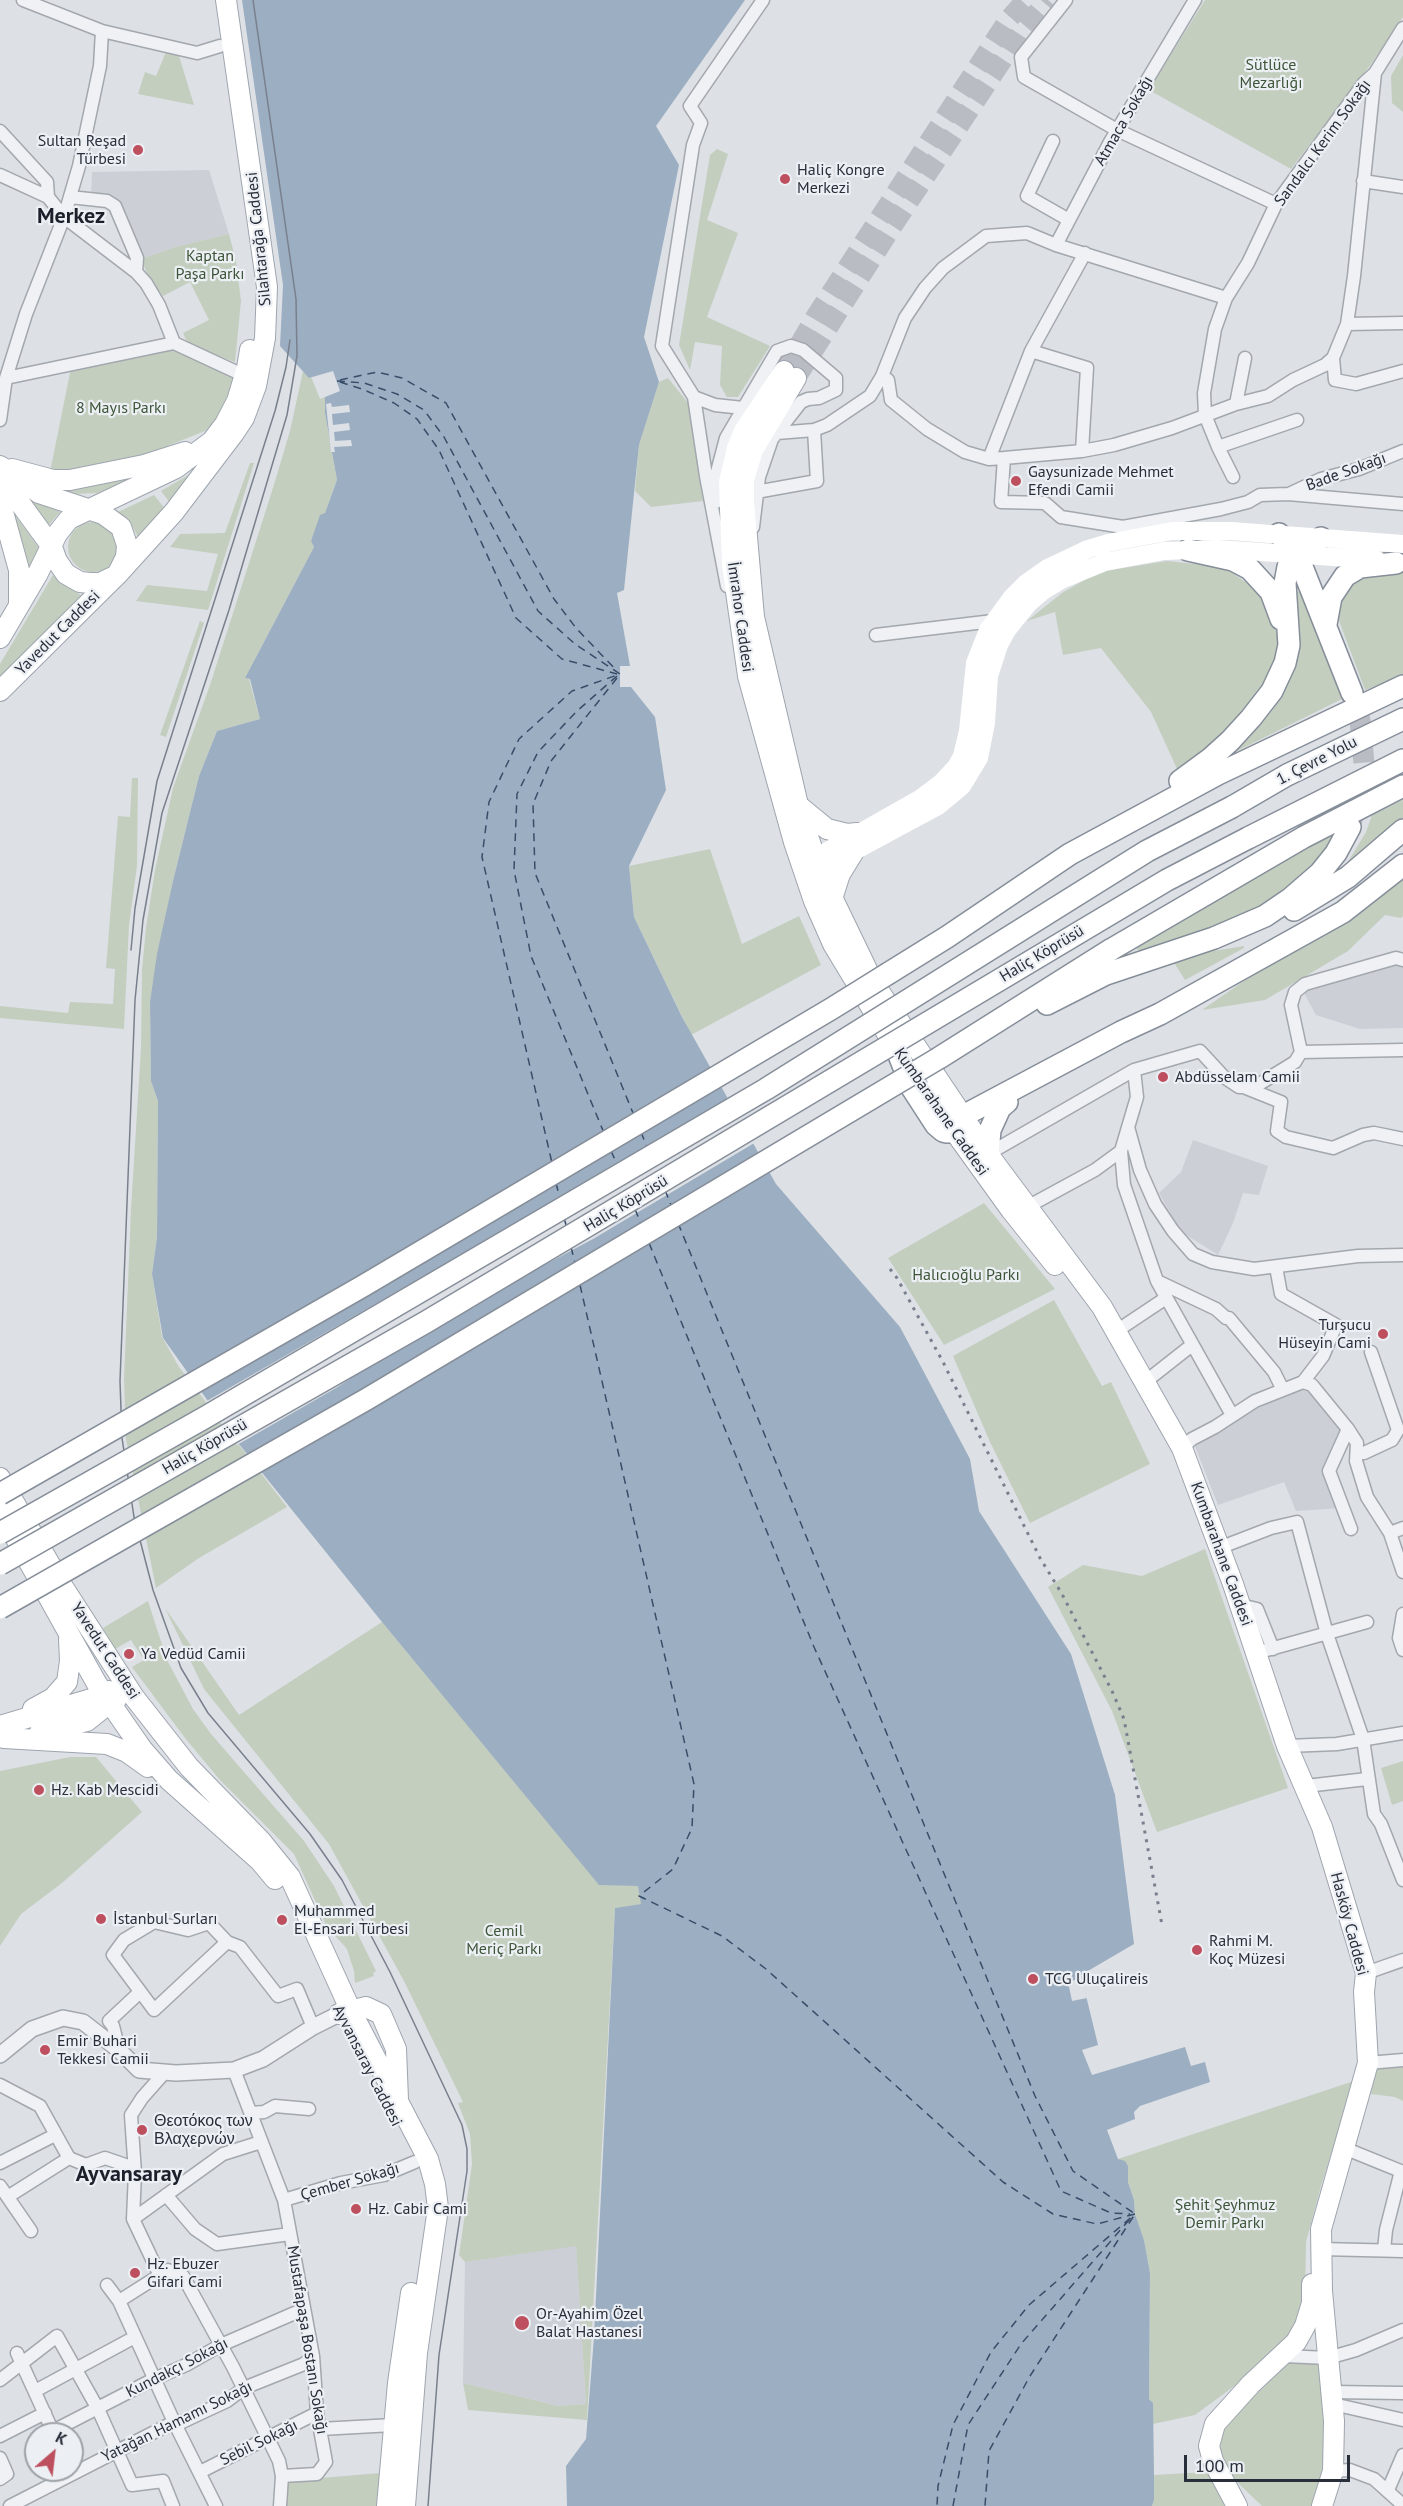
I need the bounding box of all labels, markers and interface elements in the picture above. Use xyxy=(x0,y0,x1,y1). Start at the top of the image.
park label: Sütlüce Mezarlığı xyxy=(1240,55,1302,93)
street label: Atmaca Sokağı xyxy=(1091,73,1157,169)
street label: Sandalcı Kerim Sokağı xyxy=(1271,76,1375,210)
place label: Sultan Reşad Türbesi xyxy=(38,131,126,169)
marker: Sultan Reşad Türbesi xyxy=(131,143,145,157)
place label: Haliç Kongre Merkezi xyxy=(797,160,885,198)
street label: Silahtarağa Caddesi xyxy=(242,171,276,307)
marker: Haliç Kongre Merkezi xyxy=(778,172,792,186)
district label: Merkez xyxy=(37,204,105,230)
park label: Kaptan Paşa Parkı xyxy=(176,246,244,284)
park label: 8 Mayıs Parkı xyxy=(76,398,166,418)
street label: Bade Sokağı xyxy=(1303,449,1389,495)
place label: Gaysunizade Mehmet Efendi Camii xyxy=(1028,462,1174,500)
marker: Gaysunizade Mehmet Efendi Camii xyxy=(1009,474,1023,488)
street label: İmrahor Caddesi xyxy=(723,561,757,673)
street label: Yavedut Caddesi xyxy=(12,587,104,679)
street label: 1. Çevre Yolu xyxy=(1274,733,1360,789)
street label: Haliç Köprüsü xyxy=(996,921,1088,987)
street label: Kumbarahane Caddesi xyxy=(890,1044,992,1180)
place label: Abdüsselam Camii xyxy=(1175,1067,1300,1087)
marker: Abdüsselam Camii xyxy=(1156,1070,1170,1084)
street label: Haliç Köprüsü xyxy=(580,1171,672,1237)
park label: Halıcıoğlu Parkı xyxy=(912,1265,1020,1285)
place label: Turşucu Hüseyin Cami xyxy=(1278,1315,1371,1353)
marker: Turşucu Hüseyin Cami xyxy=(1376,1327,1390,1341)
street label: Haliç Köprüsü xyxy=(159,1415,251,1479)
street label: Kumbarahane Caddesi xyxy=(1186,1479,1256,1629)
street label: Yavedut Caddesi xyxy=(67,1599,143,1703)
place label: Ya Vedüd Camii xyxy=(141,1644,246,1664)
marker: Ya Vedüd Camii xyxy=(122,1647,136,1661)
place label: Hz. Kab Mescidi xyxy=(51,1780,159,1800)
marker: Hz. Kab Mescidi xyxy=(32,1783,46,1797)
street label: Hasköy Caddesi xyxy=(1326,1870,1372,1978)
place label: Muhammed El-Ensari Türbesi xyxy=(294,1901,409,1939)
place label: İstanbul Surları xyxy=(113,1909,218,1929)
marker: İstanbul Surları xyxy=(94,1912,108,1926)
marker: Muhammed El-Ensari Türbesi xyxy=(275,1913,289,1927)
park label: Cemil Meriç Parkı xyxy=(466,1921,542,1959)
place label: Rahmi M. Koç Müzesi xyxy=(1209,1931,1285,1969)
marker: Rahmi M. Koç Müzesi xyxy=(1190,1943,1204,1957)
place label: TCG Uluçalireis xyxy=(1045,1969,1148,1989)
marker: TCG Uluçalireis xyxy=(1026,1972,1040,1986)
street label: Ayvansaray Caddesi xyxy=(328,2002,406,2130)
place label: Emir Buhari Tekkesi Camii xyxy=(57,2031,149,2069)
marker: Emir Buhari Tekkesi Camii xyxy=(38,2043,52,2057)
place label: Θεοτόκος των Βλαχερνών xyxy=(154,2111,253,2149)
marker: Θεοτόκος των Βλαχερνών xyxy=(135,2123,149,2137)
street label: Çember Sokağı xyxy=(298,2159,402,2205)
district label: Ayvansaray xyxy=(76,2162,182,2188)
park label: Şehit Şeyhmuz Demir Parkı xyxy=(1175,2195,1275,2233)
place label: Hz. Cabir Cami xyxy=(368,2199,467,2219)
marker: Hz. Cabir Cami xyxy=(349,2202,363,2216)
street label: Mustafapaşa Bostanı Sokağı xyxy=(283,2244,331,2436)
place label: Hz. Ebuzer Gifari Cami xyxy=(147,2254,222,2292)
marker: Hz. Ebuzer Gifari Cami xyxy=(128,2266,142,2280)
place label: Or-Ayahim Özel Balat Hastanesi xyxy=(536,2304,643,2342)
marker: Or-Ayahim Özel Balat Hastanesi xyxy=(513,2314,531,2332)
street label: Kundakçı Sokağı xyxy=(123,2334,231,2402)
street label: Yatağan Hamamı Sokağı xyxy=(98,2377,256,2467)
street label: Sebil Sokağı xyxy=(217,2416,301,2470)
north arrow xyxy=(24,2422,84,2482)
text: K xyxy=(52,2427,71,2449)
scale bar xyxy=(1187,2443,1354,2481)
text: 100 m xyxy=(1195,2454,1244,2477)

